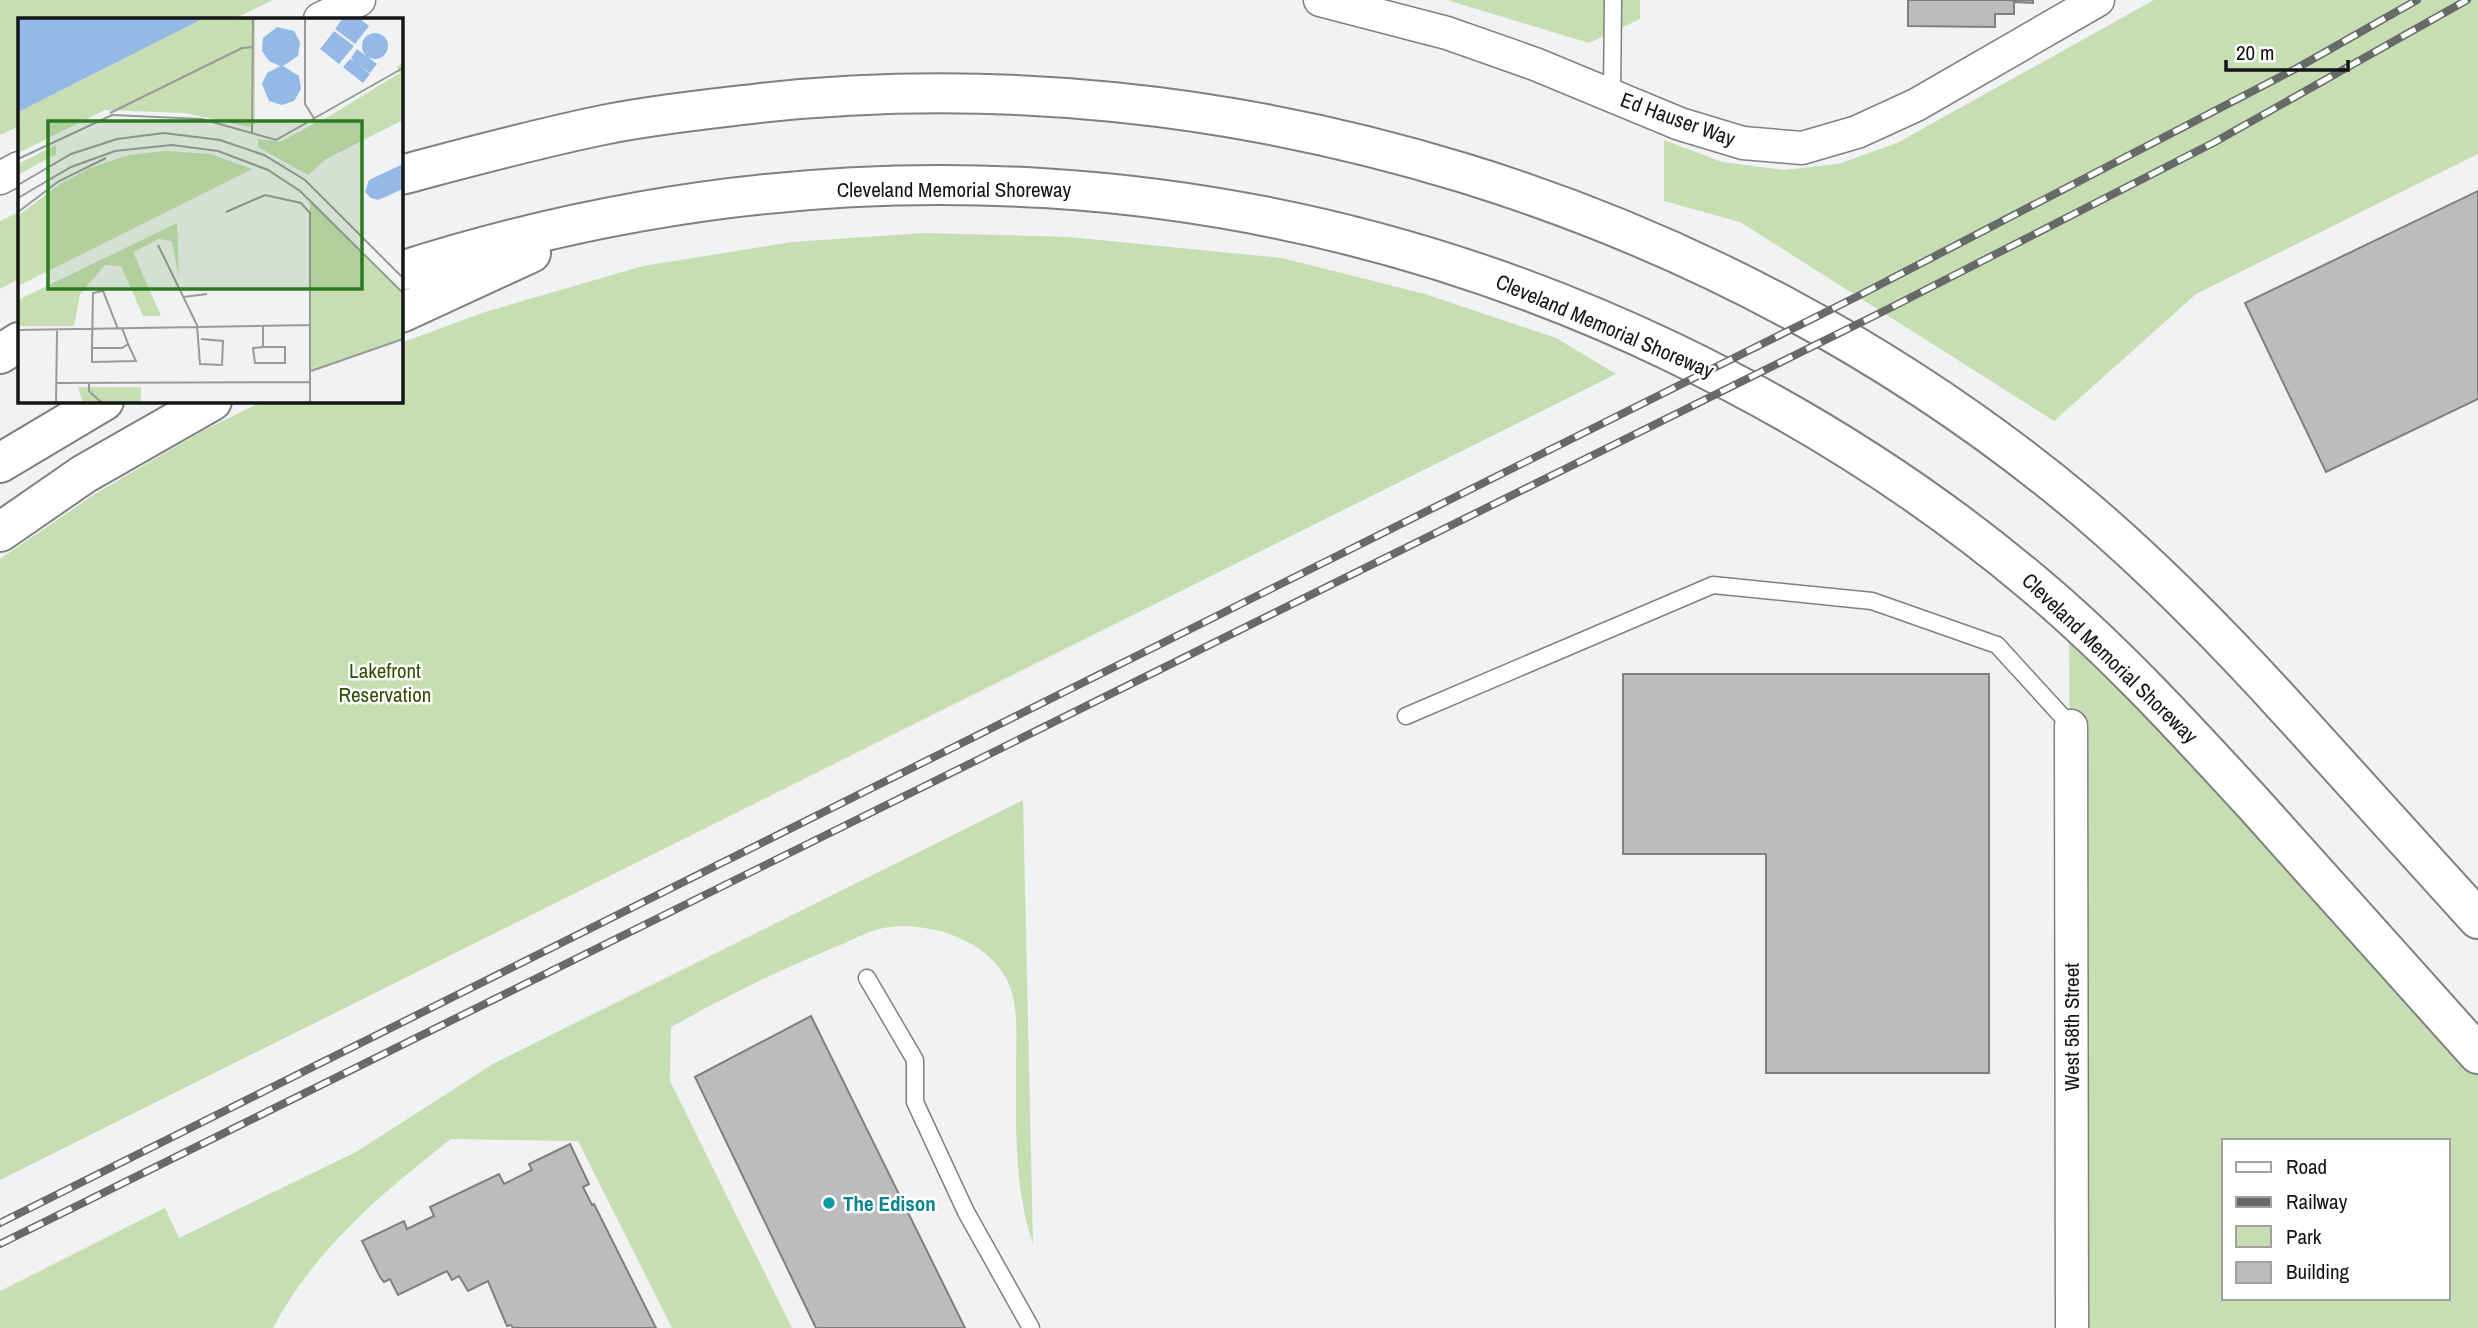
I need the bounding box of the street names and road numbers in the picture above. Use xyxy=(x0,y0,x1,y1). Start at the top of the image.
street label: Ed Hauser Way xyxy=(1617,85,1740,153)
street label: Cleveland Memorial Shoreway xyxy=(837,175,1072,204)
street label: Cleveland Memorial Shoreway xyxy=(1491,267,1719,385)
street label: Cleveland Memorial Shoreway xyxy=(2016,566,2205,750)
street label: West 58th Street xyxy=(2057,963,2086,1091)

